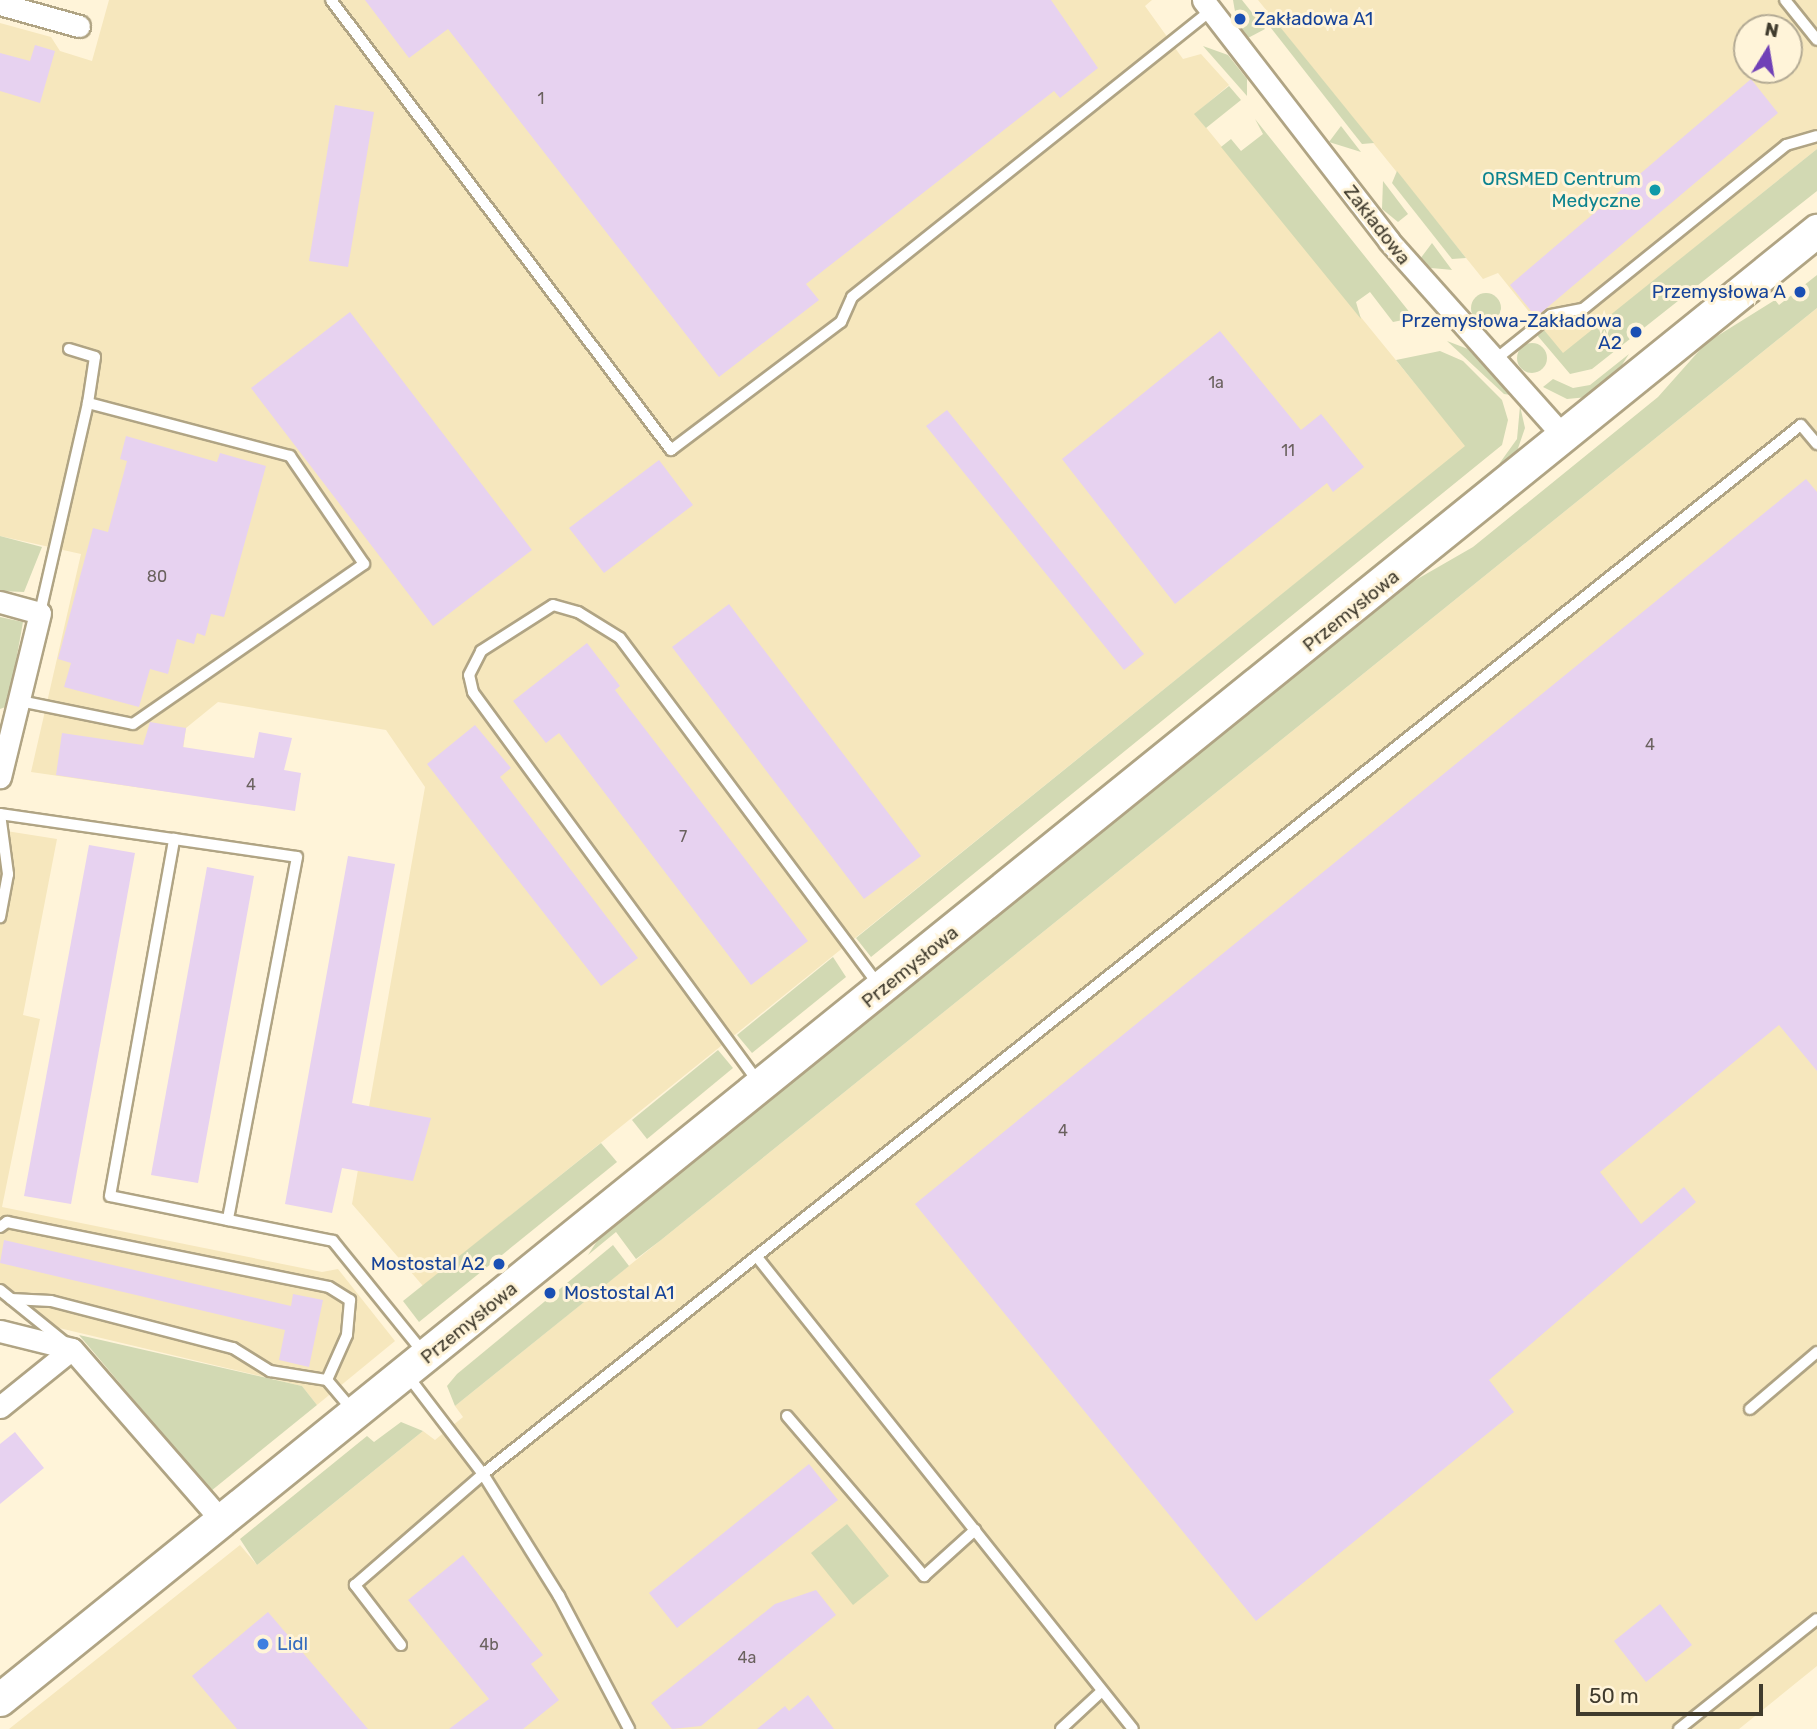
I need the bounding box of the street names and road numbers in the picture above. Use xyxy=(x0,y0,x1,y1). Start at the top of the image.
street label: Zakładowa xyxy=(1339,181,1415,269)
street label: Przemysłowa xyxy=(1298,565,1404,657)
street label: Przemysłowa xyxy=(857,921,963,1013)
street label: Przemysłowa xyxy=(416,1277,522,1369)

